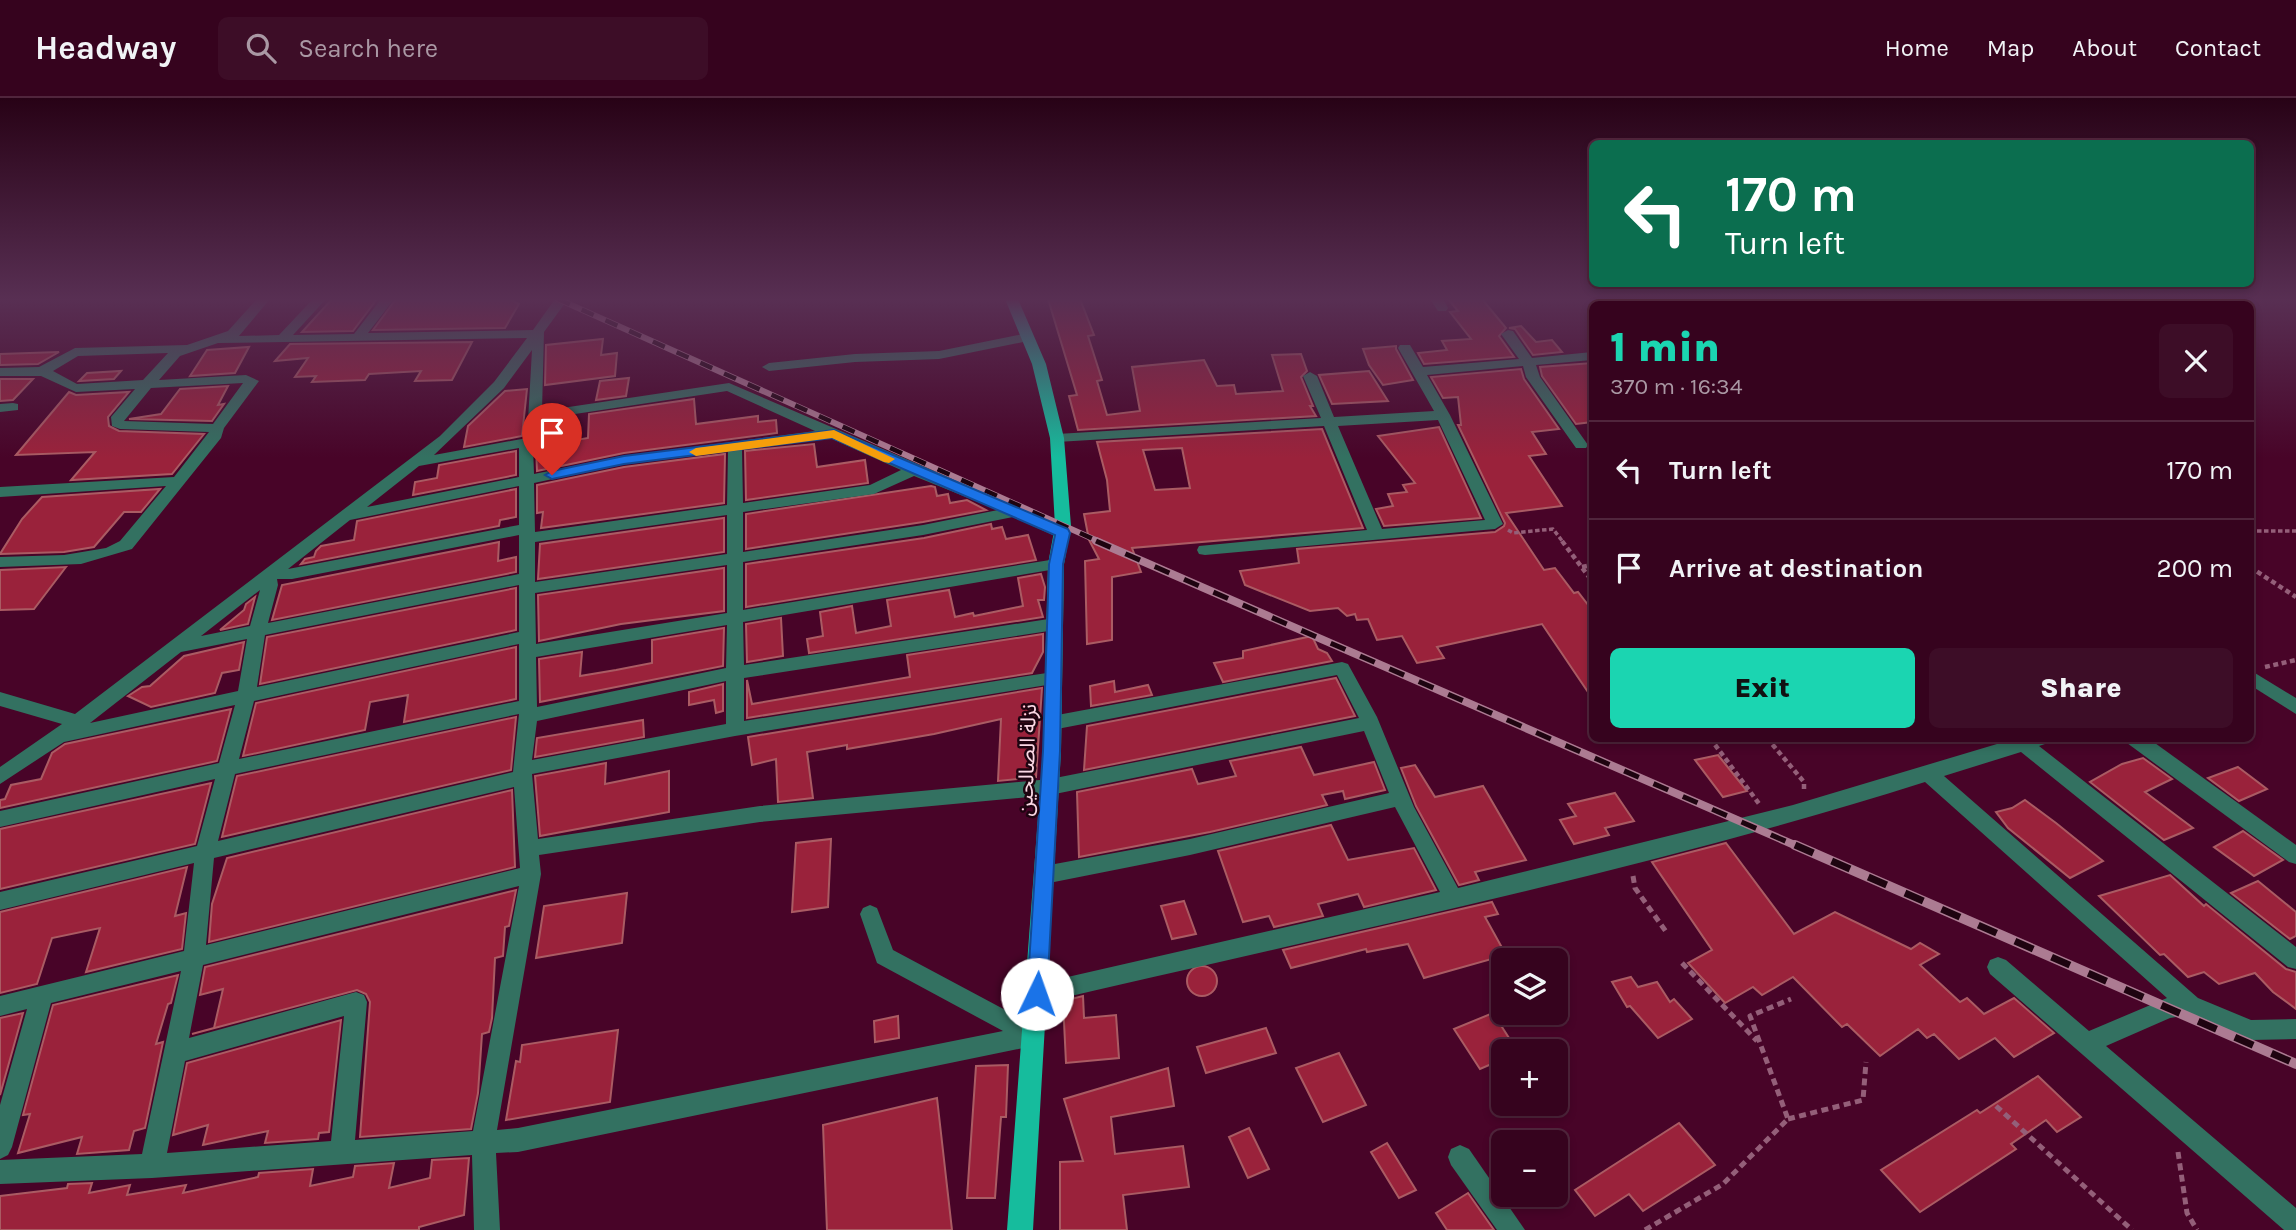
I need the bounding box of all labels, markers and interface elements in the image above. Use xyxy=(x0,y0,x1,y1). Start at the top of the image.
search box xyxy=(218,17,708,80)
text: Headway xyxy=(35,29,176,67)
icon: search xyxy=(242,29,280,67)
text: Search here xyxy=(298,33,438,64)
text: Home xyxy=(1885,34,1949,62)
text: Map xyxy=(1987,34,2034,62)
text: About xyxy=(2072,34,2137,62)
text: Contact xyxy=(2175,34,2261,62)
text: 170 m xyxy=(1725,166,1857,223)
icon: left xyxy=(1610,168,1701,259)
text: Turn left xyxy=(1725,225,1845,262)
text: 1 min xyxy=(1610,322,1720,372)
button: close xyxy=(2159,324,2233,398)
text: 370 m · 16:34 xyxy=(1610,373,1743,400)
pin xyxy=(522,403,582,475)
icon: arrive xyxy=(533,414,571,452)
icon: left xyxy=(1610,451,1648,489)
text: Turn left xyxy=(1669,455,1771,486)
text: 170 m xyxy=(2166,455,2233,486)
icon: arrive xyxy=(1610,549,1648,587)
text: Arrive at destination xyxy=(1669,553,1923,584)
text: 200 m xyxy=(2157,553,2233,584)
button: Exit xyxy=(1610,648,1915,728)
button: Share xyxy=(1929,648,2233,728)
street label: نزلة الصالحين xyxy=(1013,703,1041,817)
map controls xyxy=(1491,948,1568,1207)
button: layers xyxy=(1491,948,1568,1025)
position arrow xyxy=(1000,957,1074,1031)
button: + xyxy=(1491,1039,1568,1116)
button: − xyxy=(1491,1130,1568,1207)

